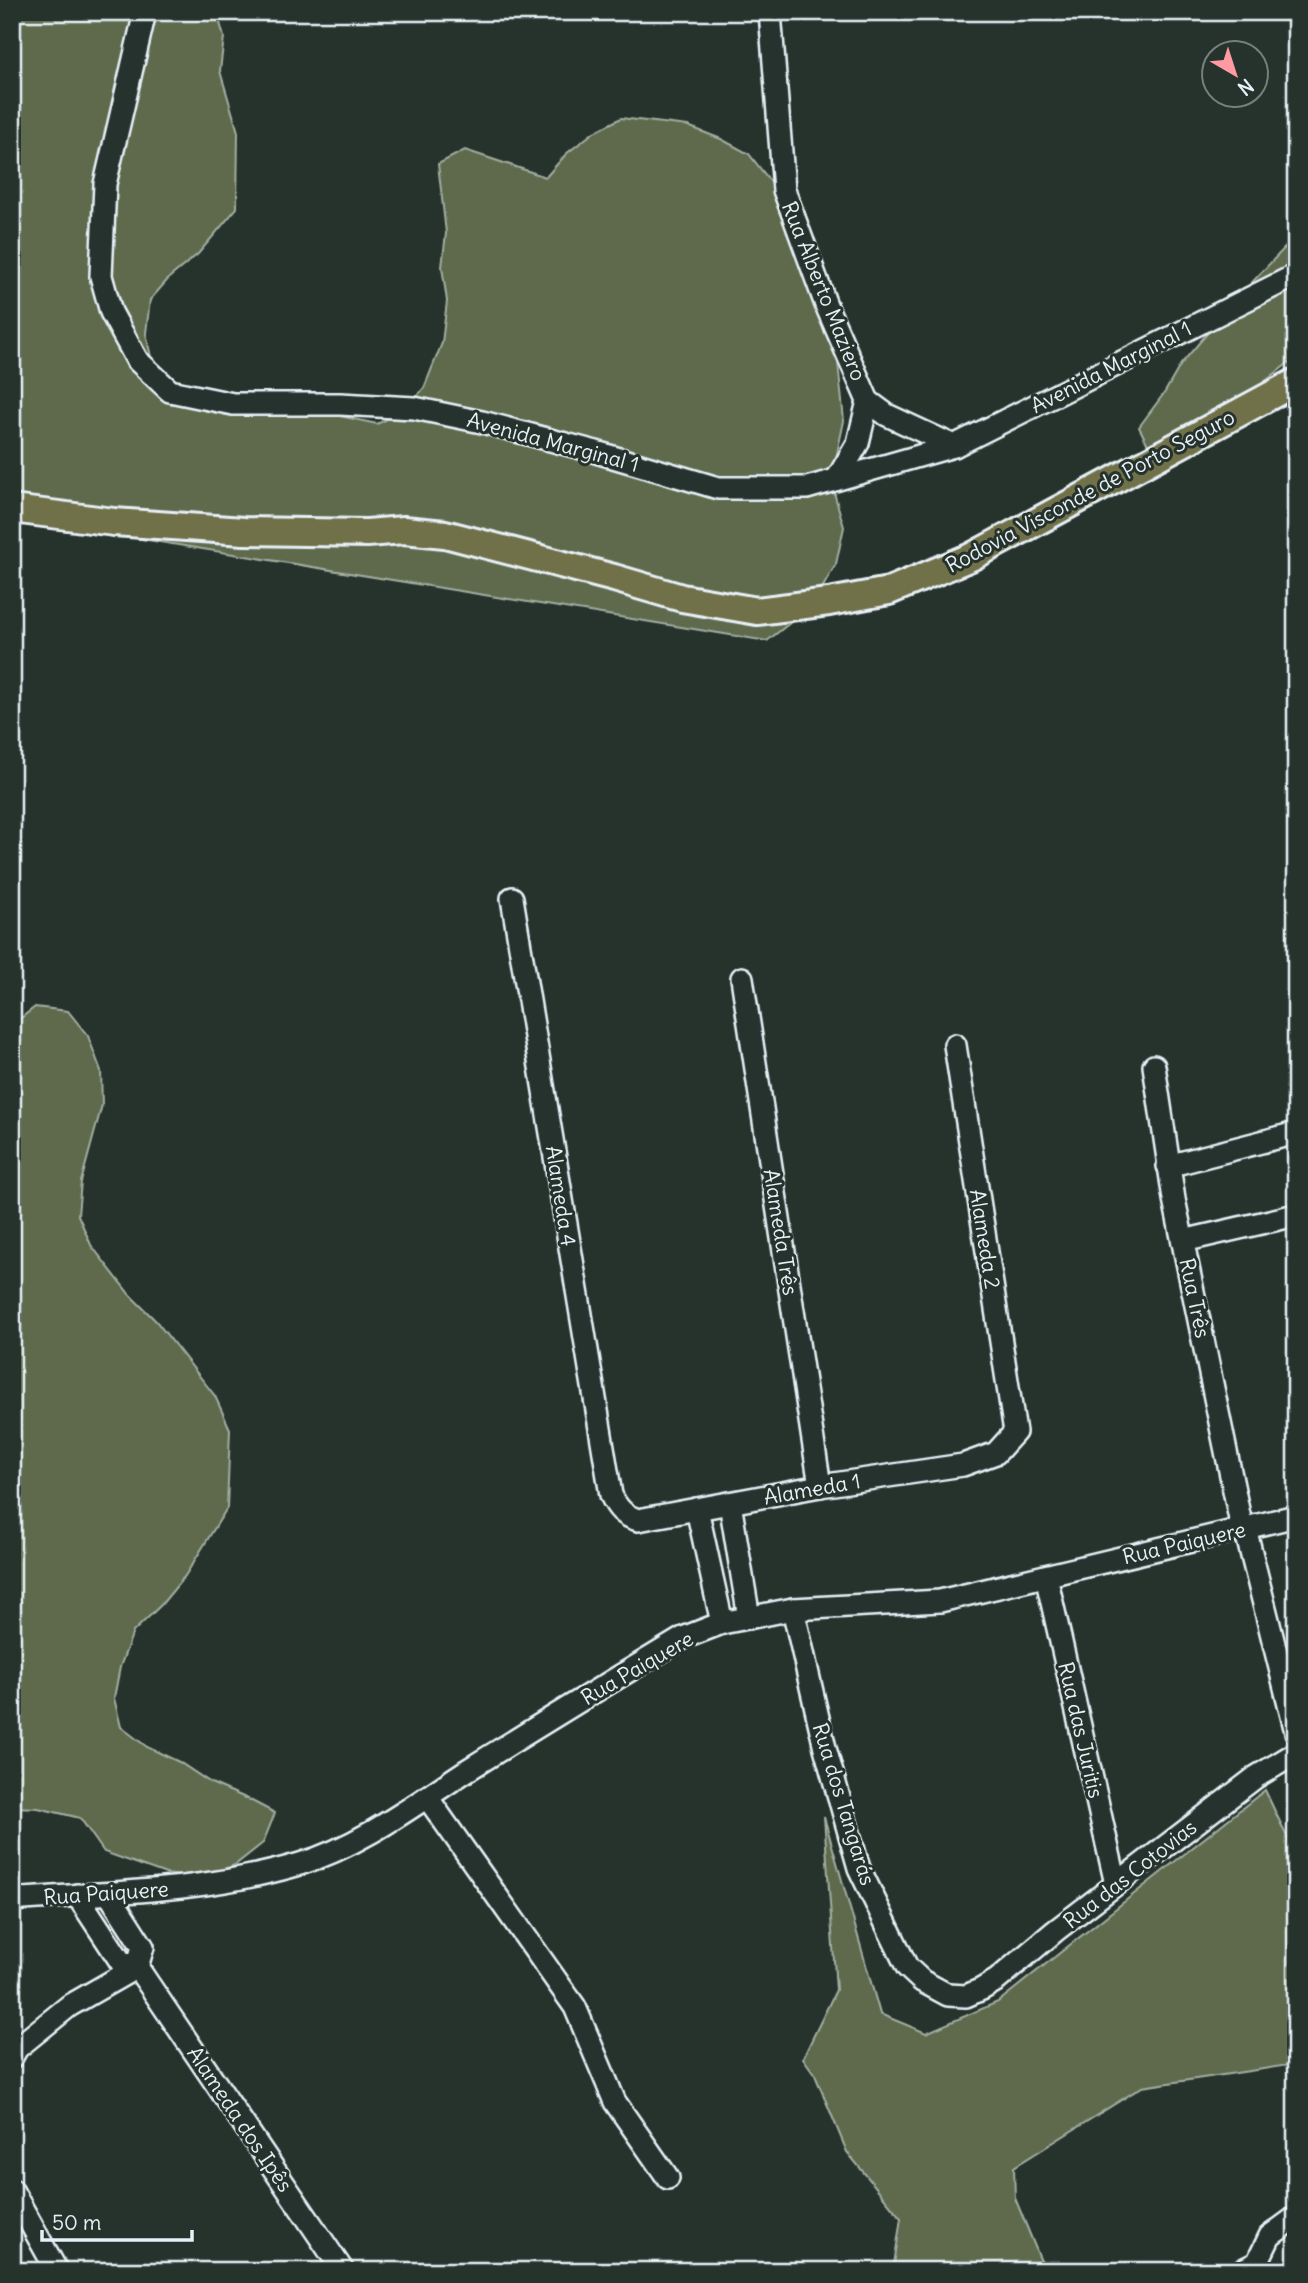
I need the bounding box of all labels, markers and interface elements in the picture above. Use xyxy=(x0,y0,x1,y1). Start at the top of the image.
north arrow xyxy=(1200,38,1270,108)
text: N xyxy=(1233,74,1258,101)
street label: Rua Alberto Maziero xyxy=(776,197,872,385)
street label: Avenida Marginal 1 xyxy=(1026,315,1196,419)
street label: Rodovia Visconde de Porto Seguro xyxy=(941,403,1239,579)
street label: Avenida Marginal 1 xyxy=(464,406,642,478)
street label: Alameda 4 xyxy=(540,1144,582,1248)
street label: Alameda Três xyxy=(758,1167,804,1297)
street label: Alameda 2 xyxy=(964,1187,1006,1291)
street label: Rua Três xyxy=(1173,1256,1217,1340)
street label: Alameda 1 xyxy=(762,1467,862,1511)
street label: Rua Paiquere xyxy=(1120,1516,1248,1570)
street label: Rua Paiquere xyxy=(576,1625,698,1711)
street label: Rua das Juritis xyxy=(1052,1659,1110,1801)
street label: Rua dos Tangarás xyxy=(806,1719,882,1889)
street label: Rua das Cotovias xyxy=(1058,1814,1202,1934)
street label: Rua Paiquere xyxy=(42,1875,170,1911)
street label: Alameda dos Ipês xyxy=(181,2041,299,2197)
scale bar xyxy=(42,2199,192,2243)
text: 50 m xyxy=(52,2209,101,2236)

